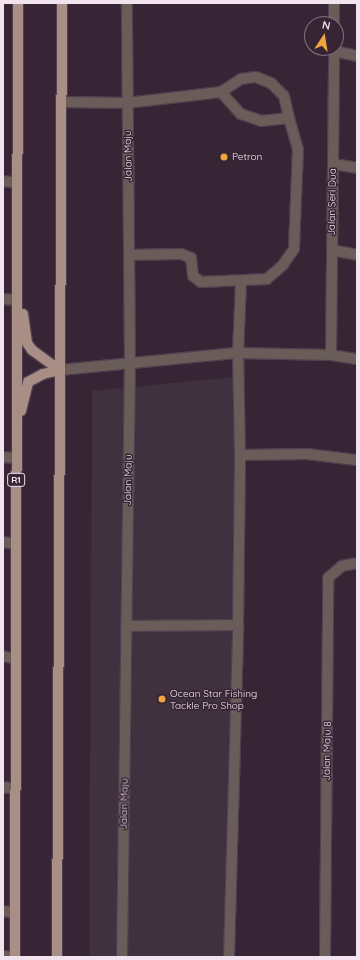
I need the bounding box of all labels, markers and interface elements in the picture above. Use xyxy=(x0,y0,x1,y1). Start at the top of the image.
north arrow xyxy=(304,16,344,56)
text: N xyxy=(321,18,332,33)
street label: Jalan Maju xyxy=(122,130,134,182)
place label: Petron xyxy=(232,151,262,163)
marker: Petron xyxy=(219,152,229,162)
street label: Jalan Seri Dua xyxy=(325,168,339,236)
street label: Jalan Maju xyxy=(122,454,134,506)
road number: R1 xyxy=(7,473,25,487)
place label: Ocean Star Fishing Tackle Pro Shop xyxy=(170,687,257,710)
marker: Ocean Star Fishing Tackle Pro Shop xyxy=(157,694,167,704)
street label: Jalan Maju 8 xyxy=(320,721,334,781)
street label: Jalan Maju xyxy=(118,778,130,830)

